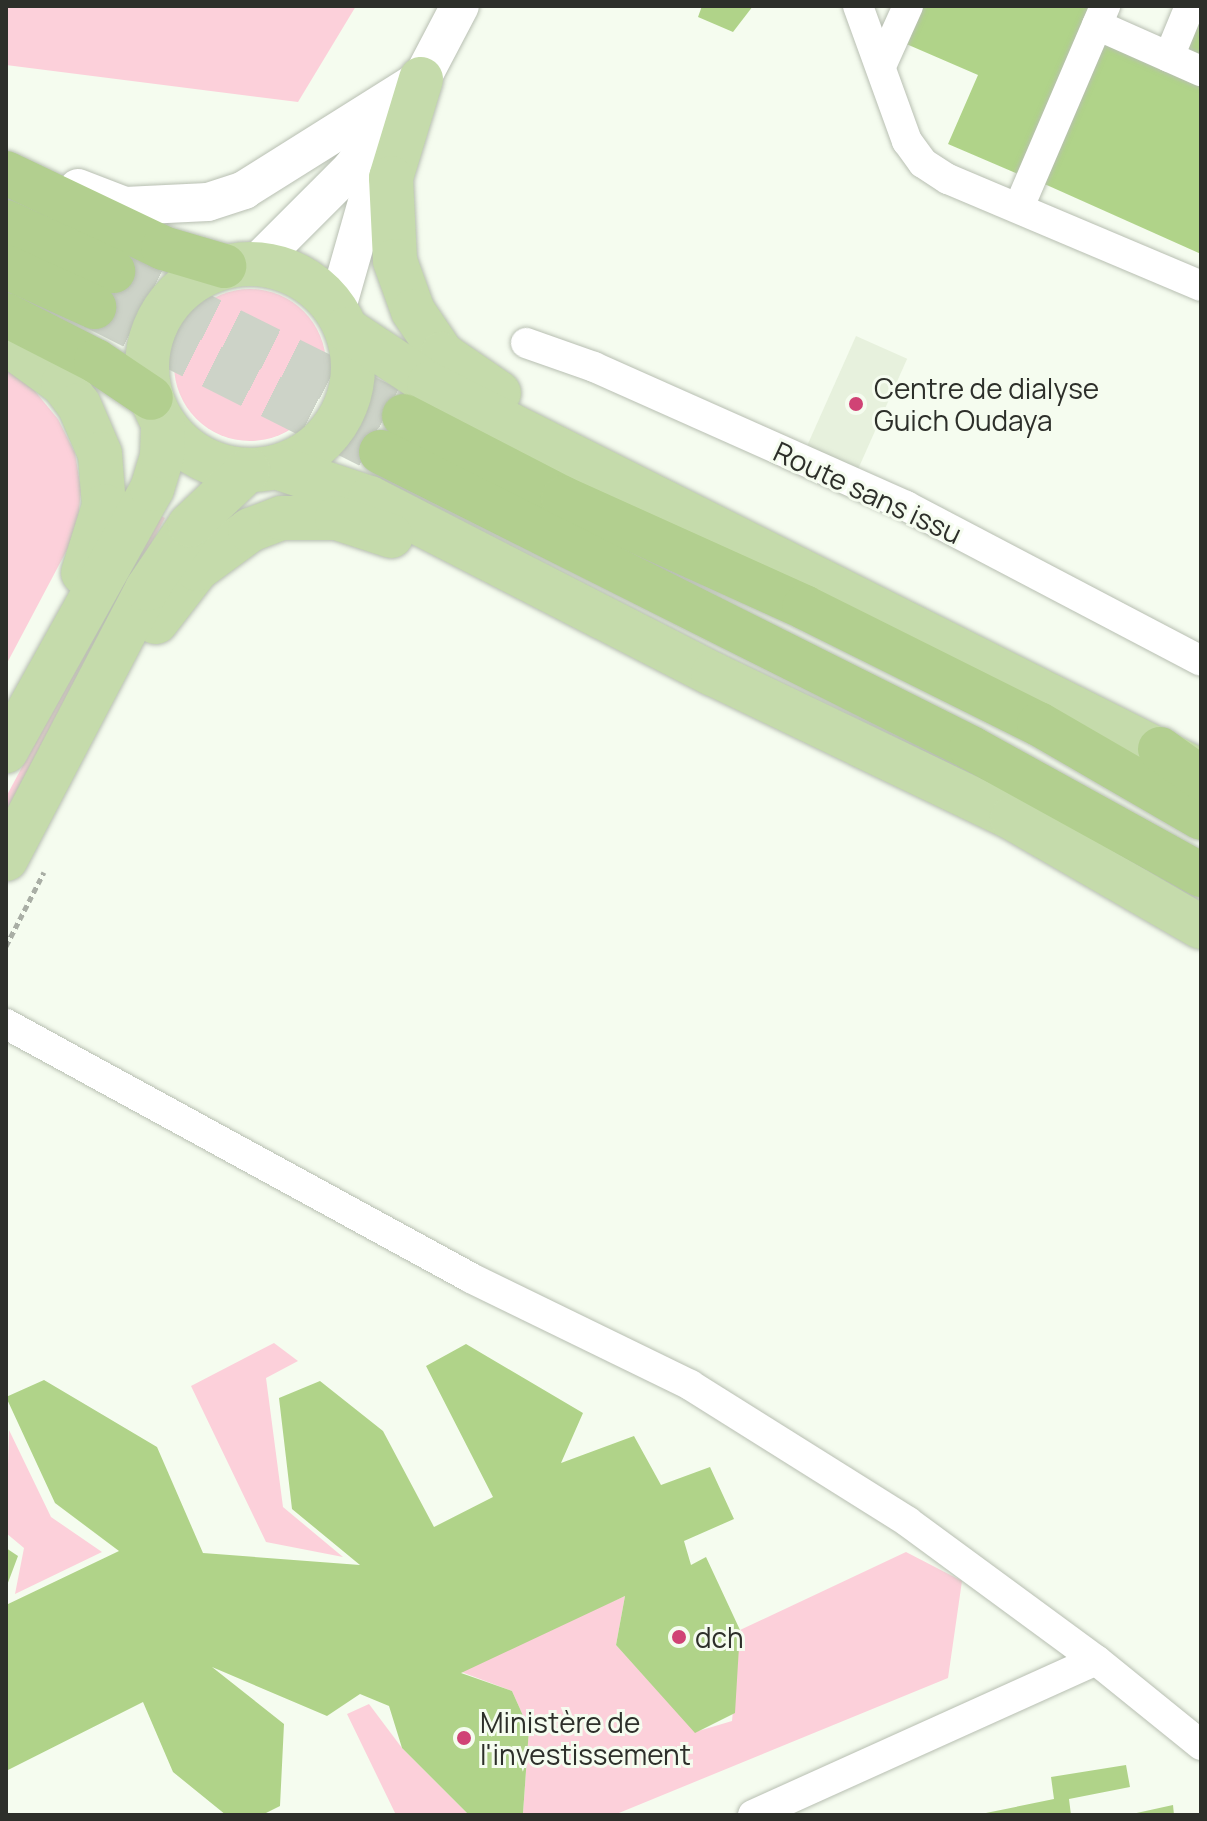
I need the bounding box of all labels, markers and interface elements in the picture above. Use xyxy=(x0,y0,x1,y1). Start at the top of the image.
place label: Centre de dialyse Guich Oudaya xyxy=(874,371,1099,437)
marker: Centre de dialyse Guich Oudaya xyxy=(845,393,867,415)
street label: Route sans issu xyxy=(769,434,967,550)
place label: dch xyxy=(695,1620,744,1654)
marker: dch xyxy=(670,1628,688,1646)
place label: Ministère de l'investissement xyxy=(480,1705,691,1771)
marker: Ministère de l'investissement xyxy=(455,1729,473,1747)

